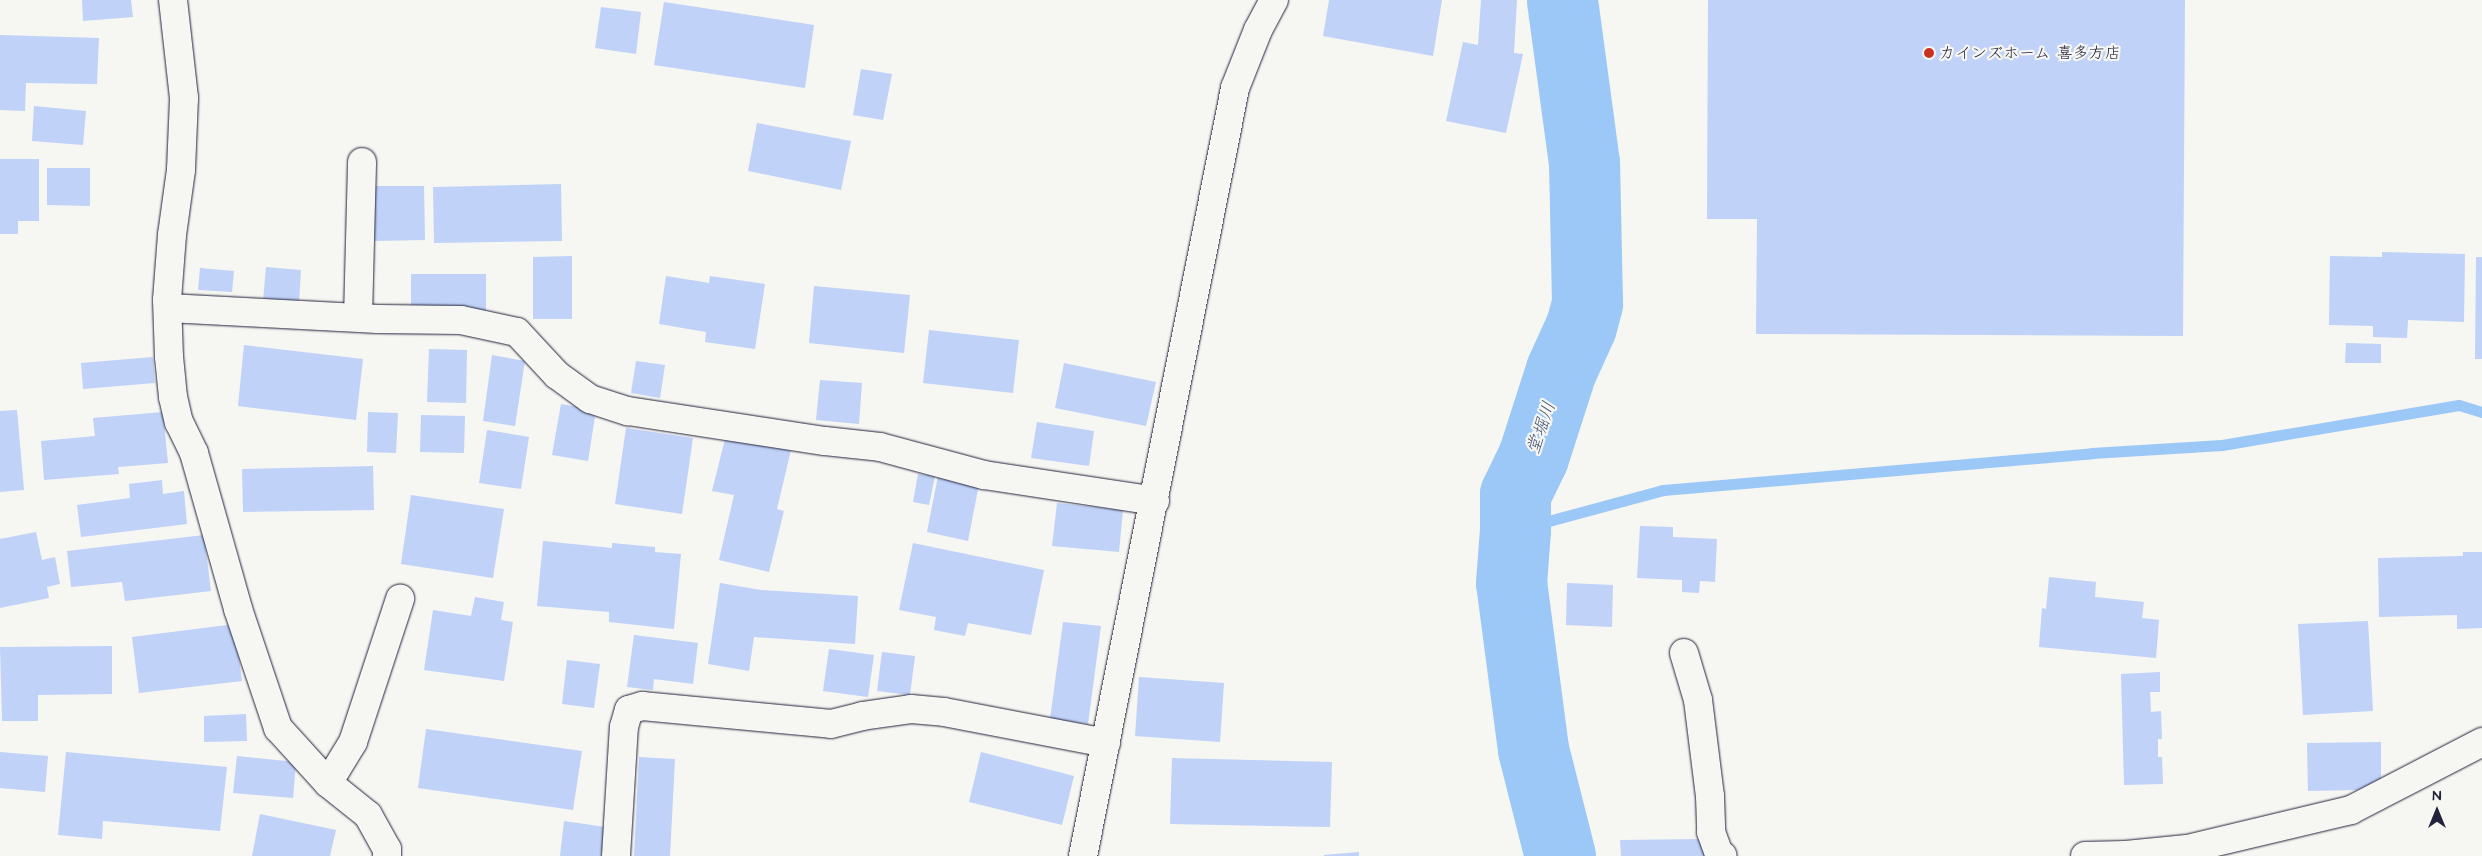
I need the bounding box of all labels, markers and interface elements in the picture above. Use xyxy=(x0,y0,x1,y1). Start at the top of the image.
place label: カインズホーム 喜多方店 xyxy=(1939,43,2121,63)
marker: カインズホーム 喜多方店 xyxy=(1923,47,1935,59)
water label: 堂堀川 xyxy=(1523,399,1561,457)
north arrow xyxy=(2412,786,2462,836)
text: N xyxy=(2433,786,2441,806)

